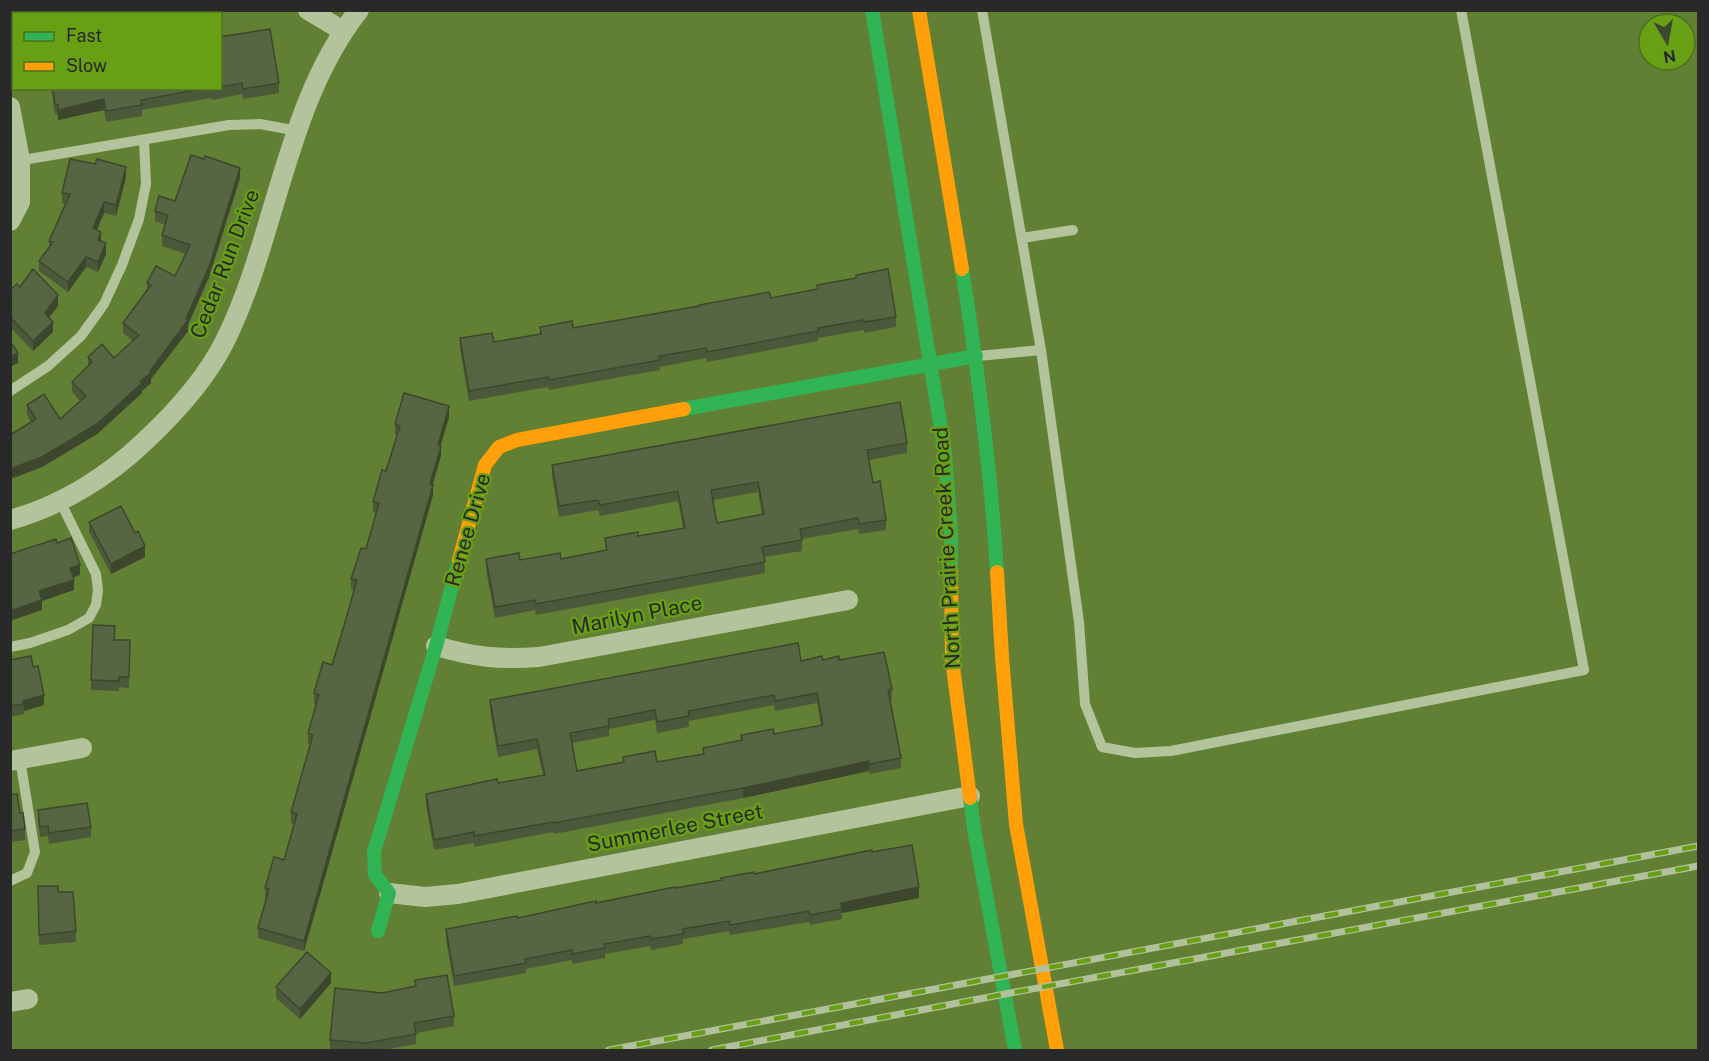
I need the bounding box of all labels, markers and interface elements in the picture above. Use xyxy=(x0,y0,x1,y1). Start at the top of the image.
legend xyxy=(12,12,222,90)
north arrow xyxy=(1637,12,1697,72)
text: Fast xyxy=(66,25,102,46)
text: N xyxy=(1662,46,1677,67)
text: Slow xyxy=(66,55,107,76)
street label: Cedar Run Drive xyxy=(185,186,264,342)
street label: North Prairie Creek Road xyxy=(928,426,965,670)
street label: Renee Drive xyxy=(439,470,496,589)
street label: Marilyn Place xyxy=(569,590,704,639)
street label: Summerlee Street xyxy=(585,798,765,857)

